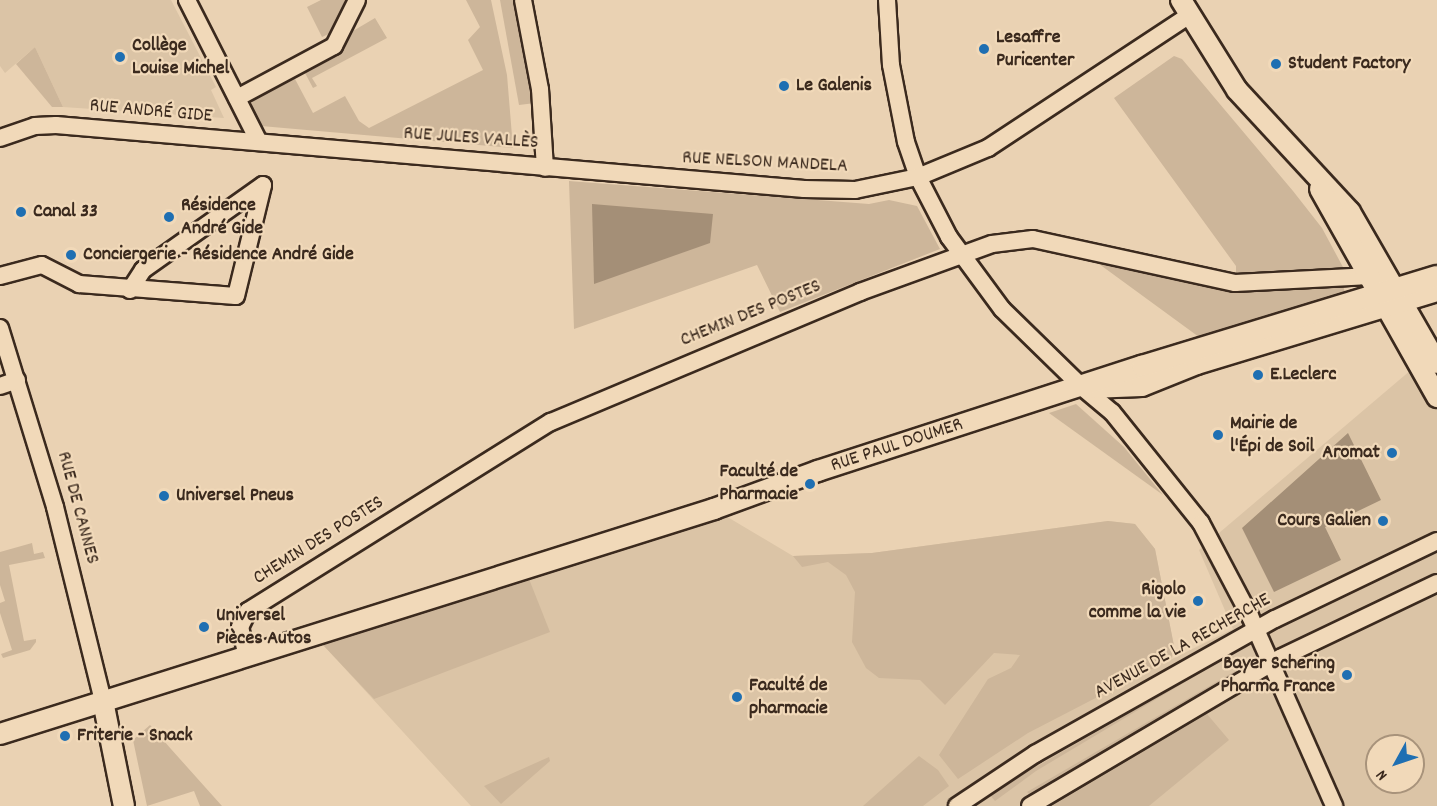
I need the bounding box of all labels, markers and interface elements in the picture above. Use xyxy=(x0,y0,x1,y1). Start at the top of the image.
place label: Lesaffre Puricenter xyxy=(996,26,1074,73)
place label: Collège Louise Michel xyxy=(132,34,229,81)
marker: Lesaffre Puricenter xyxy=(977,42,991,56)
marker: Collège Louise Michel xyxy=(113,50,127,64)
place label: Student Factory xyxy=(1288,52,1410,76)
marker: Student Factory xyxy=(1269,57,1283,71)
place label: Le Galenis xyxy=(796,74,872,98)
marker: Le Galenis xyxy=(777,79,791,93)
street label: RUE ANDRÉ GIDE xyxy=(89,95,213,129)
street label: RUE JULES VALLÈS xyxy=(403,122,539,156)
street label: RUE NELSON MANDELA xyxy=(682,147,848,179)
place label: Résidence André Gide xyxy=(181,194,263,241)
place label: Canal 33 xyxy=(33,200,98,224)
marker: Canal 33 xyxy=(14,205,28,219)
marker: Résidence André Gide xyxy=(162,210,176,224)
place label: Conciergerie - Résidence André Gide xyxy=(83,243,354,267)
marker: Conciergerie - Résidence André Gide xyxy=(64,248,78,262)
street label: CHEMIN DES POSTES xyxy=(677,275,825,353)
place label: E.Leclerc xyxy=(1270,363,1336,387)
marker: E.Leclerc xyxy=(1251,368,1265,382)
place label: Mairie de l'Épi de Soil xyxy=(1230,412,1314,459)
street label: RUE PAUL DOUMER xyxy=(828,413,966,479)
marker: Mairie de l'Épi de Soil xyxy=(1211,428,1225,442)
place label: Aromat xyxy=(1322,441,1380,465)
marker: Aromat xyxy=(1385,446,1399,460)
street label: RUE DE CANNES xyxy=(50,449,104,567)
place label: Faculté de Pharmacie xyxy=(719,460,798,507)
marker: Faculté de Pharmacie xyxy=(803,477,817,491)
place label: Universel Pneus xyxy=(176,484,294,508)
marker: Universel Pneus xyxy=(157,489,171,503)
street label: CHEMIN DES POSTES xyxy=(249,491,389,591)
place label: Cours Galien xyxy=(1277,509,1371,533)
marker: Cours Galien xyxy=(1376,514,1390,528)
place label: Rigolo comme la vie xyxy=(1089,578,1186,625)
street label: AVENUE DE LA RECHERCHE xyxy=(1091,589,1275,705)
marker: Rigolo comme la vie xyxy=(1191,594,1205,608)
place label: Universel Pièces Autos xyxy=(216,604,311,651)
marker: Universel Pièces Autos xyxy=(197,620,211,634)
place label: Bayer Schering Pharma France xyxy=(1220,652,1335,699)
marker: Bayer Schering Pharma France xyxy=(1340,668,1354,682)
place label: Faculté de pharmacie xyxy=(749,674,828,721)
marker: Faculté de pharmacie xyxy=(730,690,744,704)
place label: Friterie - Snack xyxy=(77,724,193,748)
marker: Friterie - Snack xyxy=(58,729,72,743)
north arrow xyxy=(1365,734,1425,794)
text: N xyxy=(1371,764,1394,785)

